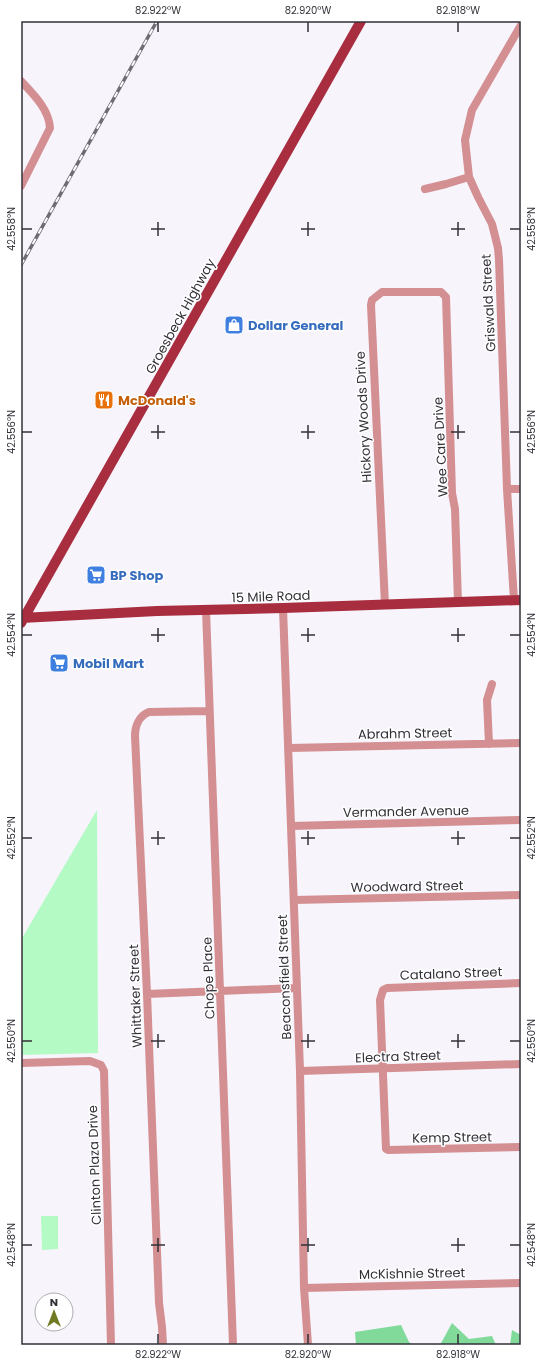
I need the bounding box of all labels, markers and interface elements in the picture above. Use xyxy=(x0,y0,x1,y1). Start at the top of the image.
text: 82.922°W xyxy=(135,3,181,18)
text: 82.920°W xyxy=(285,3,331,18)
text: 82.918°W xyxy=(436,3,480,18)
text: 42.558°N xyxy=(4,207,19,251)
text: 42.558°N xyxy=(524,207,539,251)
street label: Griswald Street xyxy=(476,253,501,352)
street label: Groesbeck Highway xyxy=(141,255,220,377)
shop icon: Dollar General xyxy=(223,314,245,336)
place label: Dollar General xyxy=(248,316,344,335)
street label: Hickory Woods Drive xyxy=(351,351,376,483)
restaurant icon: McDonald's xyxy=(93,389,115,411)
place label: McDonald's xyxy=(118,391,196,410)
street label: Wee Care Drive xyxy=(428,397,453,497)
text: 42.556°N xyxy=(4,410,19,454)
text: 42.556°N xyxy=(524,410,539,454)
supermarket icon: BP Shop xyxy=(85,564,107,586)
place label: BP Shop xyxy=(110,566,163,585)
street label: 15 Mile Road xyxy=(231,586,311,607)
text: 42.554°N xyxy=(4,613,19,657)
text: 42.554°N xyxy=(524,613,539,657)
supermarket icon: Mobil Mart xyxy=(48,652,70,674)
place label: Mobil Mart xyxy=(73,654,144,673)
street label: Abrahm Street xyxy=(358,723,453,744)
street label: Vermander Avenue xyxy=(343,801,469,822)
text: 42.552°N xyxy=(4,816,19,860)
text: 42.552°N xyxy=(524,816,539,860)
street label: Woodward Street xyxy=(350,876,464,897)
street label: Beaconsfield Street xyxy=(273,914,296,1040)
street label: Chope Place xyxy=(198,936,219,1020)
street label: Whittaker Street xyxy=(124,944,147,1048)
street label: Catalano Street xyxy=(399,962,503,985)
text: 42.550°N xyxy=(4,1019,19,1063)
text: 42.550°N xyxy=(524,1019,539,1063)
street label: Electra Street xyxy=(355,1046,441,1067)
street label: Clinton Plaza Drive xyxy=(83,1105,106,1225)
street label: Kemp Street xyxy=(412,1127,492,1148)
text: 42.548°N xyxy=(4,1223,19,1267)
text: 42.548°N xyxy=(524,1223,539,1267)
street label: McKishnie Street xyxy=(359,1263,466,1284)
north arrow xyxy=(34,1292,74,1332)
text: N xyxy=(50,1294,58,1310)
text: 82.922°W xyxy=(135,1347,181,1362)
text: 82.920°W xyxy=(285,1347,331,1362)
text: 82.918°W xyxy=(436,1347,480,1362)

